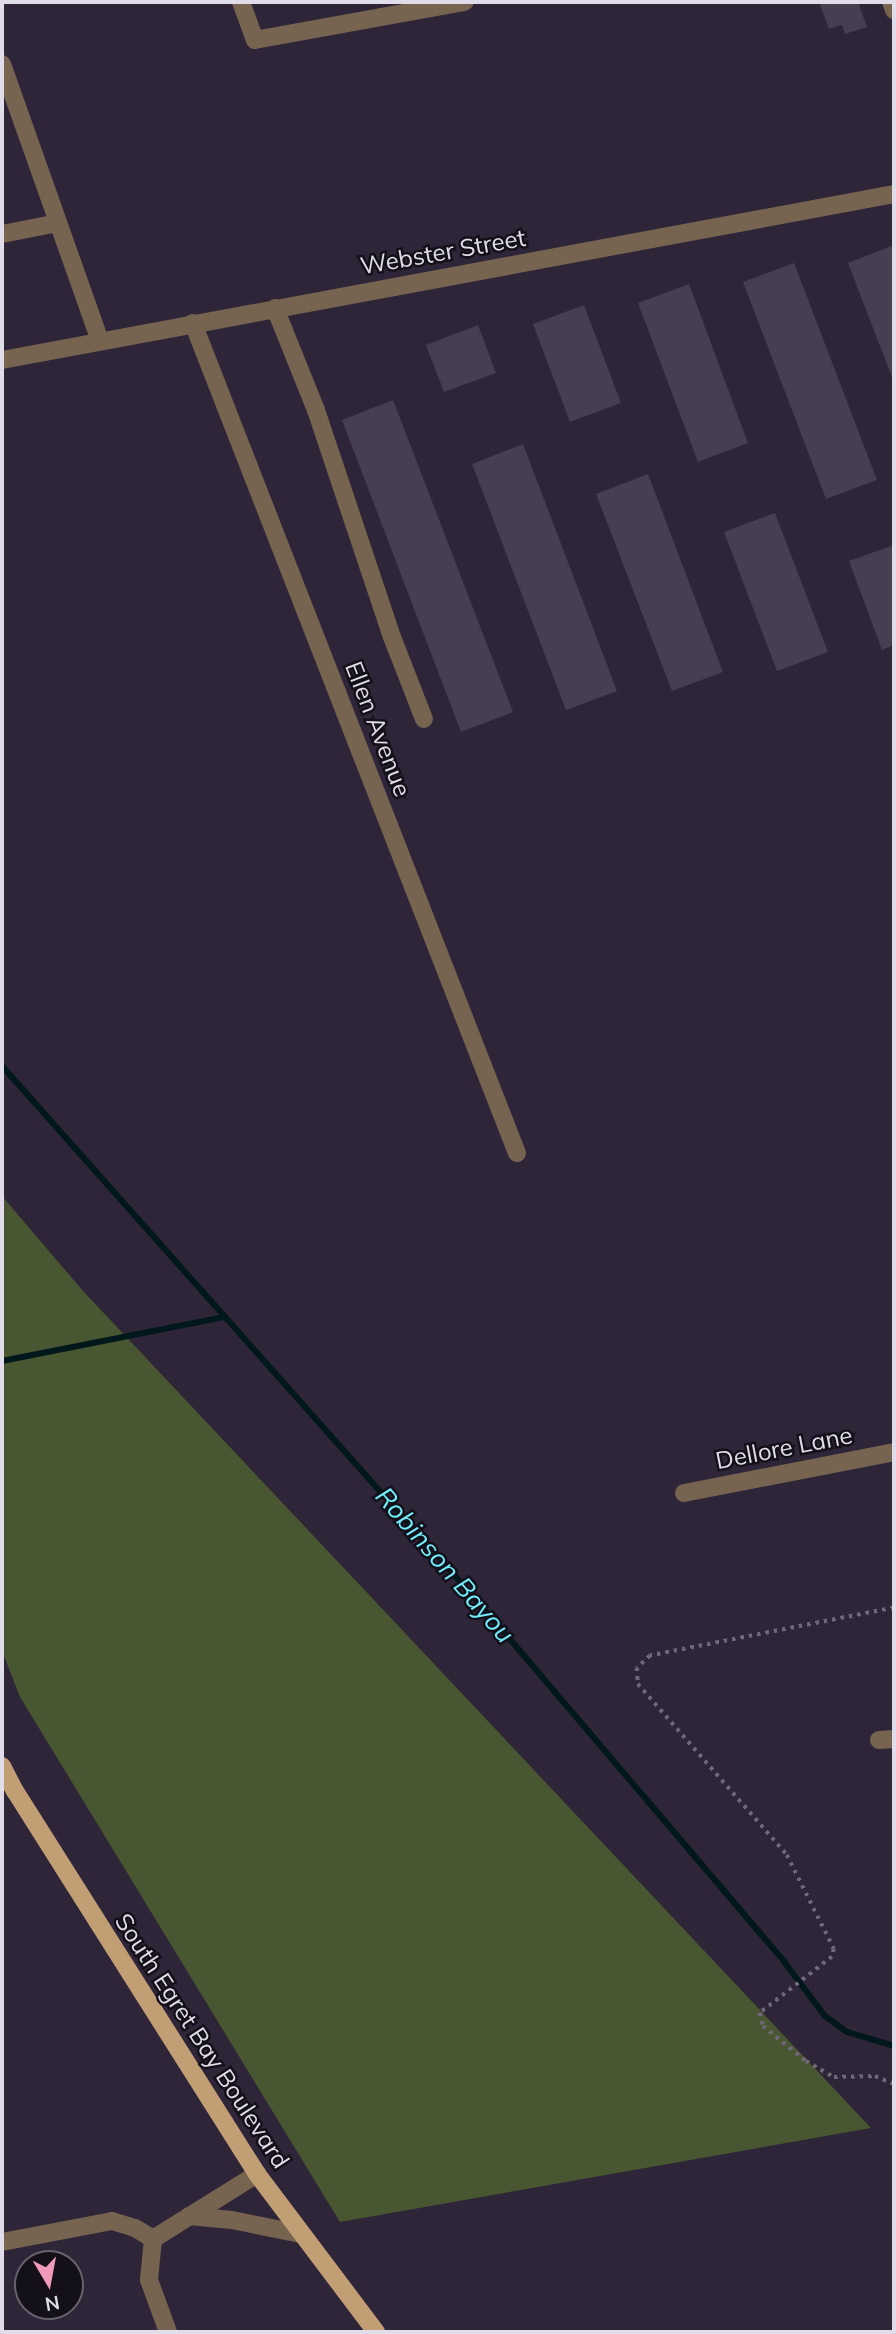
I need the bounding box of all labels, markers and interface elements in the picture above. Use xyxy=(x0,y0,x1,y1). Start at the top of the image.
street label: Webster Street xyxy=(358,223,528,281)
street label: Ellen Avenue xyxy=(339,657,417,801)
street label: Dellore Lane xyxy=(713,1421,855,1475)
water label: Robinson Bayou xyxy=(369,1481,521,1649)
street label: South Egret Bay Boulevard xyxy=(109,1908,295,2174)
north arrow xyxy=(14,2250,84,2320)
text: N xyxy=(43,2291,61,2317)

